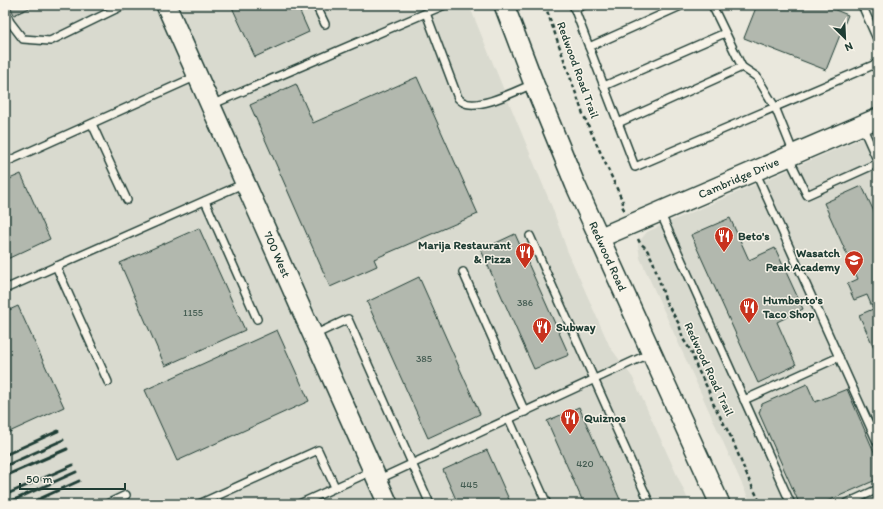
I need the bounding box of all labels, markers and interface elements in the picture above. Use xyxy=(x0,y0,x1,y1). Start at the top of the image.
north arrow xyxy=(825,18,865,58)
street label: Redwood Road Trail xyxy=(554,20,602,121)
text: N xyxy=(843,39,855,54)
street label: Cambridge Drive xyxy=(696,154,781,201)
street label: Redwood Road xyxy=(586,219,630,294)
restaurant icon: Beto's xyxy=(713,225,735,253)
street label: 700 West xyxy=(261,229,294,280)
place label: Beto's xyxy=(738,229,770,243)
place label: Marija Restaurant & Pizza xyxy=(418,238,511,266)
restaurant icon: Marija Restaurant & Pizza xyxy=(514,241,536,269)
place label: Wasatch Peak Academy xyxy=(766,246,841,275)
school or university icon: Wasatch Peak Academy xyxy=(843,249,865,277)
place label: Humberto's Taco Shop xyxy=(762,293,824,322)
house number: 386 xyxy=(517,296,533,309)
restaurant icon: Humberto's Taco Shop xyxy=(738,296,760,324)
house number: 1155 xyxy=(183,306,203,319)
restaurant icon: Subway xyxy=(531,316,553,344)
place label: Subway xyxy=(556,320,596,335)
street label: Redwood Road Trail xyxy=(681,320,737,419)
house number: 385 xyxy=(416,352,432,365)
restaurant icon: Quiznos xyxy=(559,407,581,435)
place label: Quiznos xyxy=(584,411,626,425)
house number: 420 xyxy=(576,457,594,470)
scale bar xyxy=(20,465,125,491)
text: 50 m xyxy=(26,472,52,486)
house number: 445 xyxy=(460,478,478,491)

